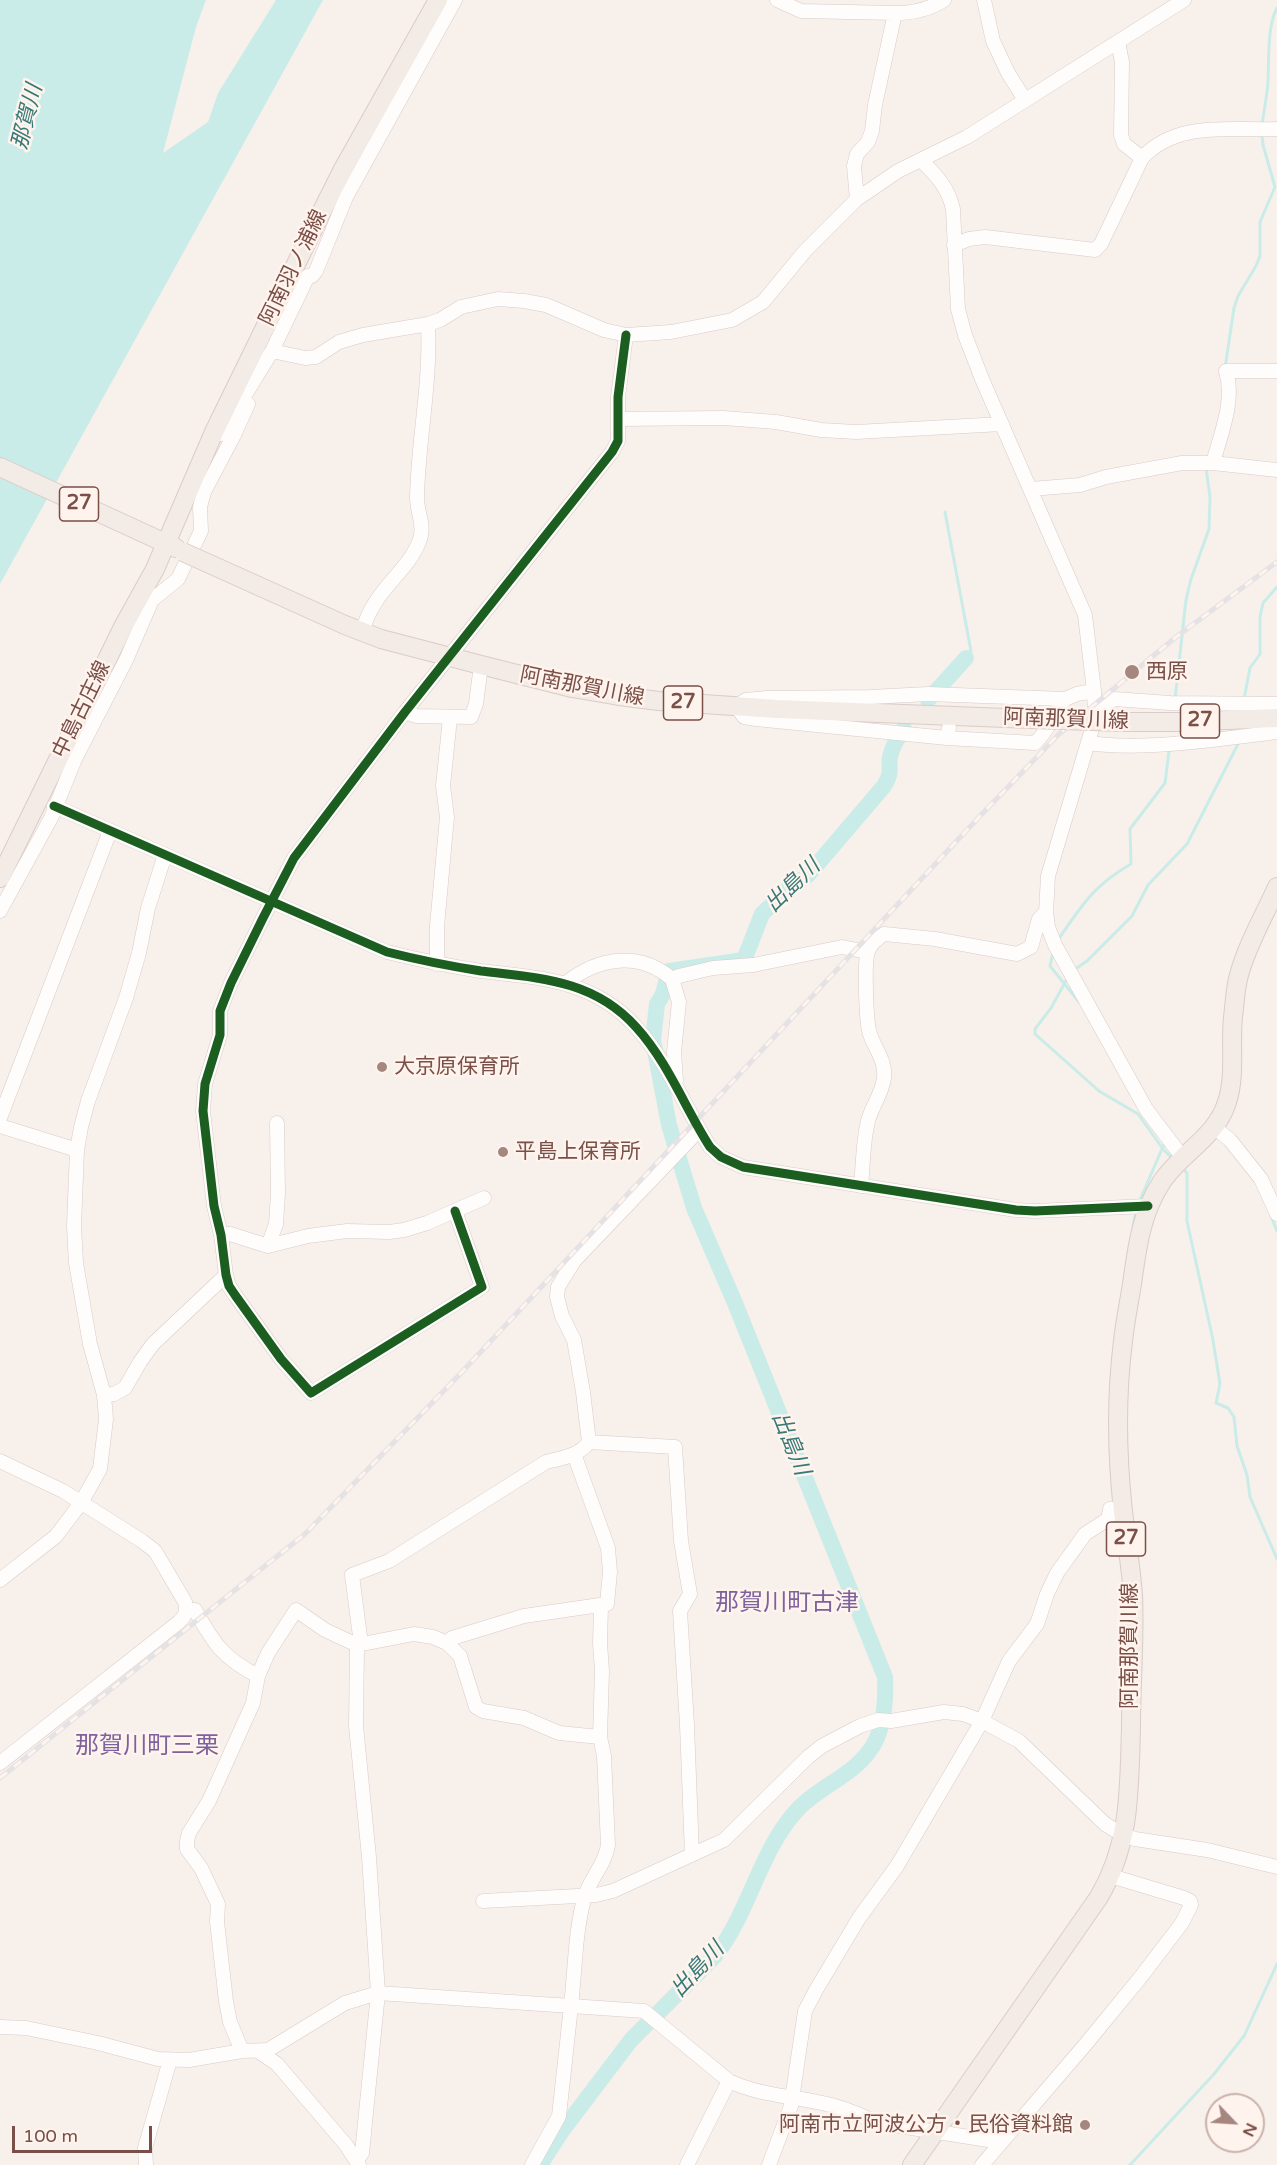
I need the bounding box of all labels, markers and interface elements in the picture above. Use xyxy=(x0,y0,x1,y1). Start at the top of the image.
water label: 那賀川 xyxy=(7,82,49,152)
street label: 阿南羽ノ浦線 xyxy=(255,206,333,330)
road number: 27 xyxy=(60,487,98,521)
street label: 中島古庄線 xyxy=(48,657,116,763)
place label: 西原 xyxy=(1146,659,1188,685)
street label: 阿南那賀川線 xyxy=(518,663,646,711)
marker: 西原 xyxy=(1123,663,1141,681)
road number: 27 xyxy=(664,686,702,720)
road number: 27 xyxy=(1180,704,1220,738)
street label: 阿南那賀川線 xyxy=(1003,705,1129,735)
water label: 出島川 xyxy=(760,854,826,918)
place label: 大京原保育所 xyxy=(394,1054,520,1080)
marker: 大京原保育所 xyxy=(375,1060,389,1074)
place label: 平島上保育所 xyxy=(515,1139,641,1165)
marker: 平島上保育所 xyxy=(496,1145,510,1159)
water label: 出島川 xyxy=(765,1408,815,1480)
road number: 27 xyxy=(1106,1522,1146,1556)
street label: 阿南那賀川線 xyxy=(1117,1583,1143,1709)
district label: 那賀川町古津 xyxy=(715,1590,859,1618)
district label: 那賀川町三栗 xyxy=(75,1733,219,1761)
water label: 出島川 xyxy=(666,1937,730,2003)
north arrow xyxy=(1205,2093,1265,2153)
place label: 阿南市立阿波公方・民俗資料館 xyxy=(779,2112,1073,2138)
scale bar xyxy=(15,2114,154,2152)
marker: 阿南市立阿波公方・民俗資料館 xyxy=(1078,2118,1092,2132)
text: N xyxy=(1238,2120,1261,2140)
text: 100 m xyxy=(23,2125,78,2147)

